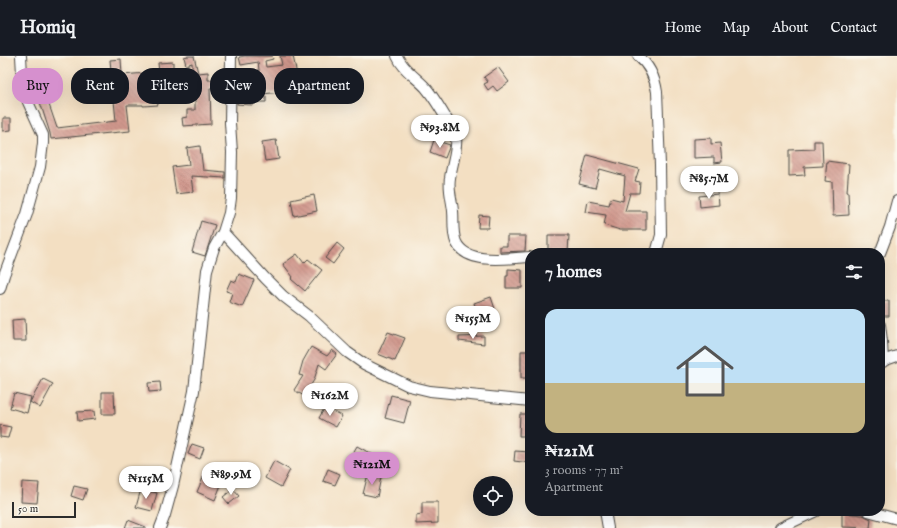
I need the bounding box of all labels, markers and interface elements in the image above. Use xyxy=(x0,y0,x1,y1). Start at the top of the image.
text: Homiq xyxy=(20,16,75,40)
text: Home xyxy=(665,19,701,37)
text: Map xyxy=(723,19,750,37)
text: About xyxy=(772,19,808,37)
text: Contact xyxy=(830,19,877,37)
chip: Buy xyxy=(12,68,63,104)
chip: Rent xyxy=(71,68,129,104)
chip: Filters xyxy=(137,68,202,104)
chip: New xyxy=(210,68,266,104)
chip: Apartment xyxy=(274,68,364,104)
pin: ₦93.8M xyxy=(407,115,473,149)
text: ₦93.8M xyxy=(420,119,460,136)
pin: ₦85.7M xyxy=(676,166,742,200)
text: ₦85.7M xyxy=(689,170,729,187)
icon: filters xyxy=(843,261,865,283)
text: 7 homes xyxy=(545,262,602,283)
pin: ₦155M xyxy=(445,306,501,340)
text: ₦155M xyxy=(455,310,491,327)
icon: home xyxy=(669,335,741,407)
pin: ₦162M xyxy=(302,383,358,417)
text: ₦162M xyxy=(311,387,349,404)
text: ₦121M xyxy=(545,441,594,462)
pin: ₦121M xyxy=(344,452,400,486)
text: ₦121M xyxy=(353,456,391,473)
pin: ₦89.9M xyxy=(198,462,264,496)
text: 3 rooms · 77 m² xyxy=(545,462,623,479)
pin: ₦115M xyxy=(118,466,174,500)
text: ₦89.9M xyxy=(211,466,251,483)
text: ₦115M xyxy=(128,470,164,487)
map controls xyxy=(473,476,513,516)
button: locate xyxy=(473,476,513,516)
text: Apartment xyxy=(545,479,603,496)
scale bar xyxy=(12,500,76,519)
text: 50 m xyxy=(18,502,38,516)

